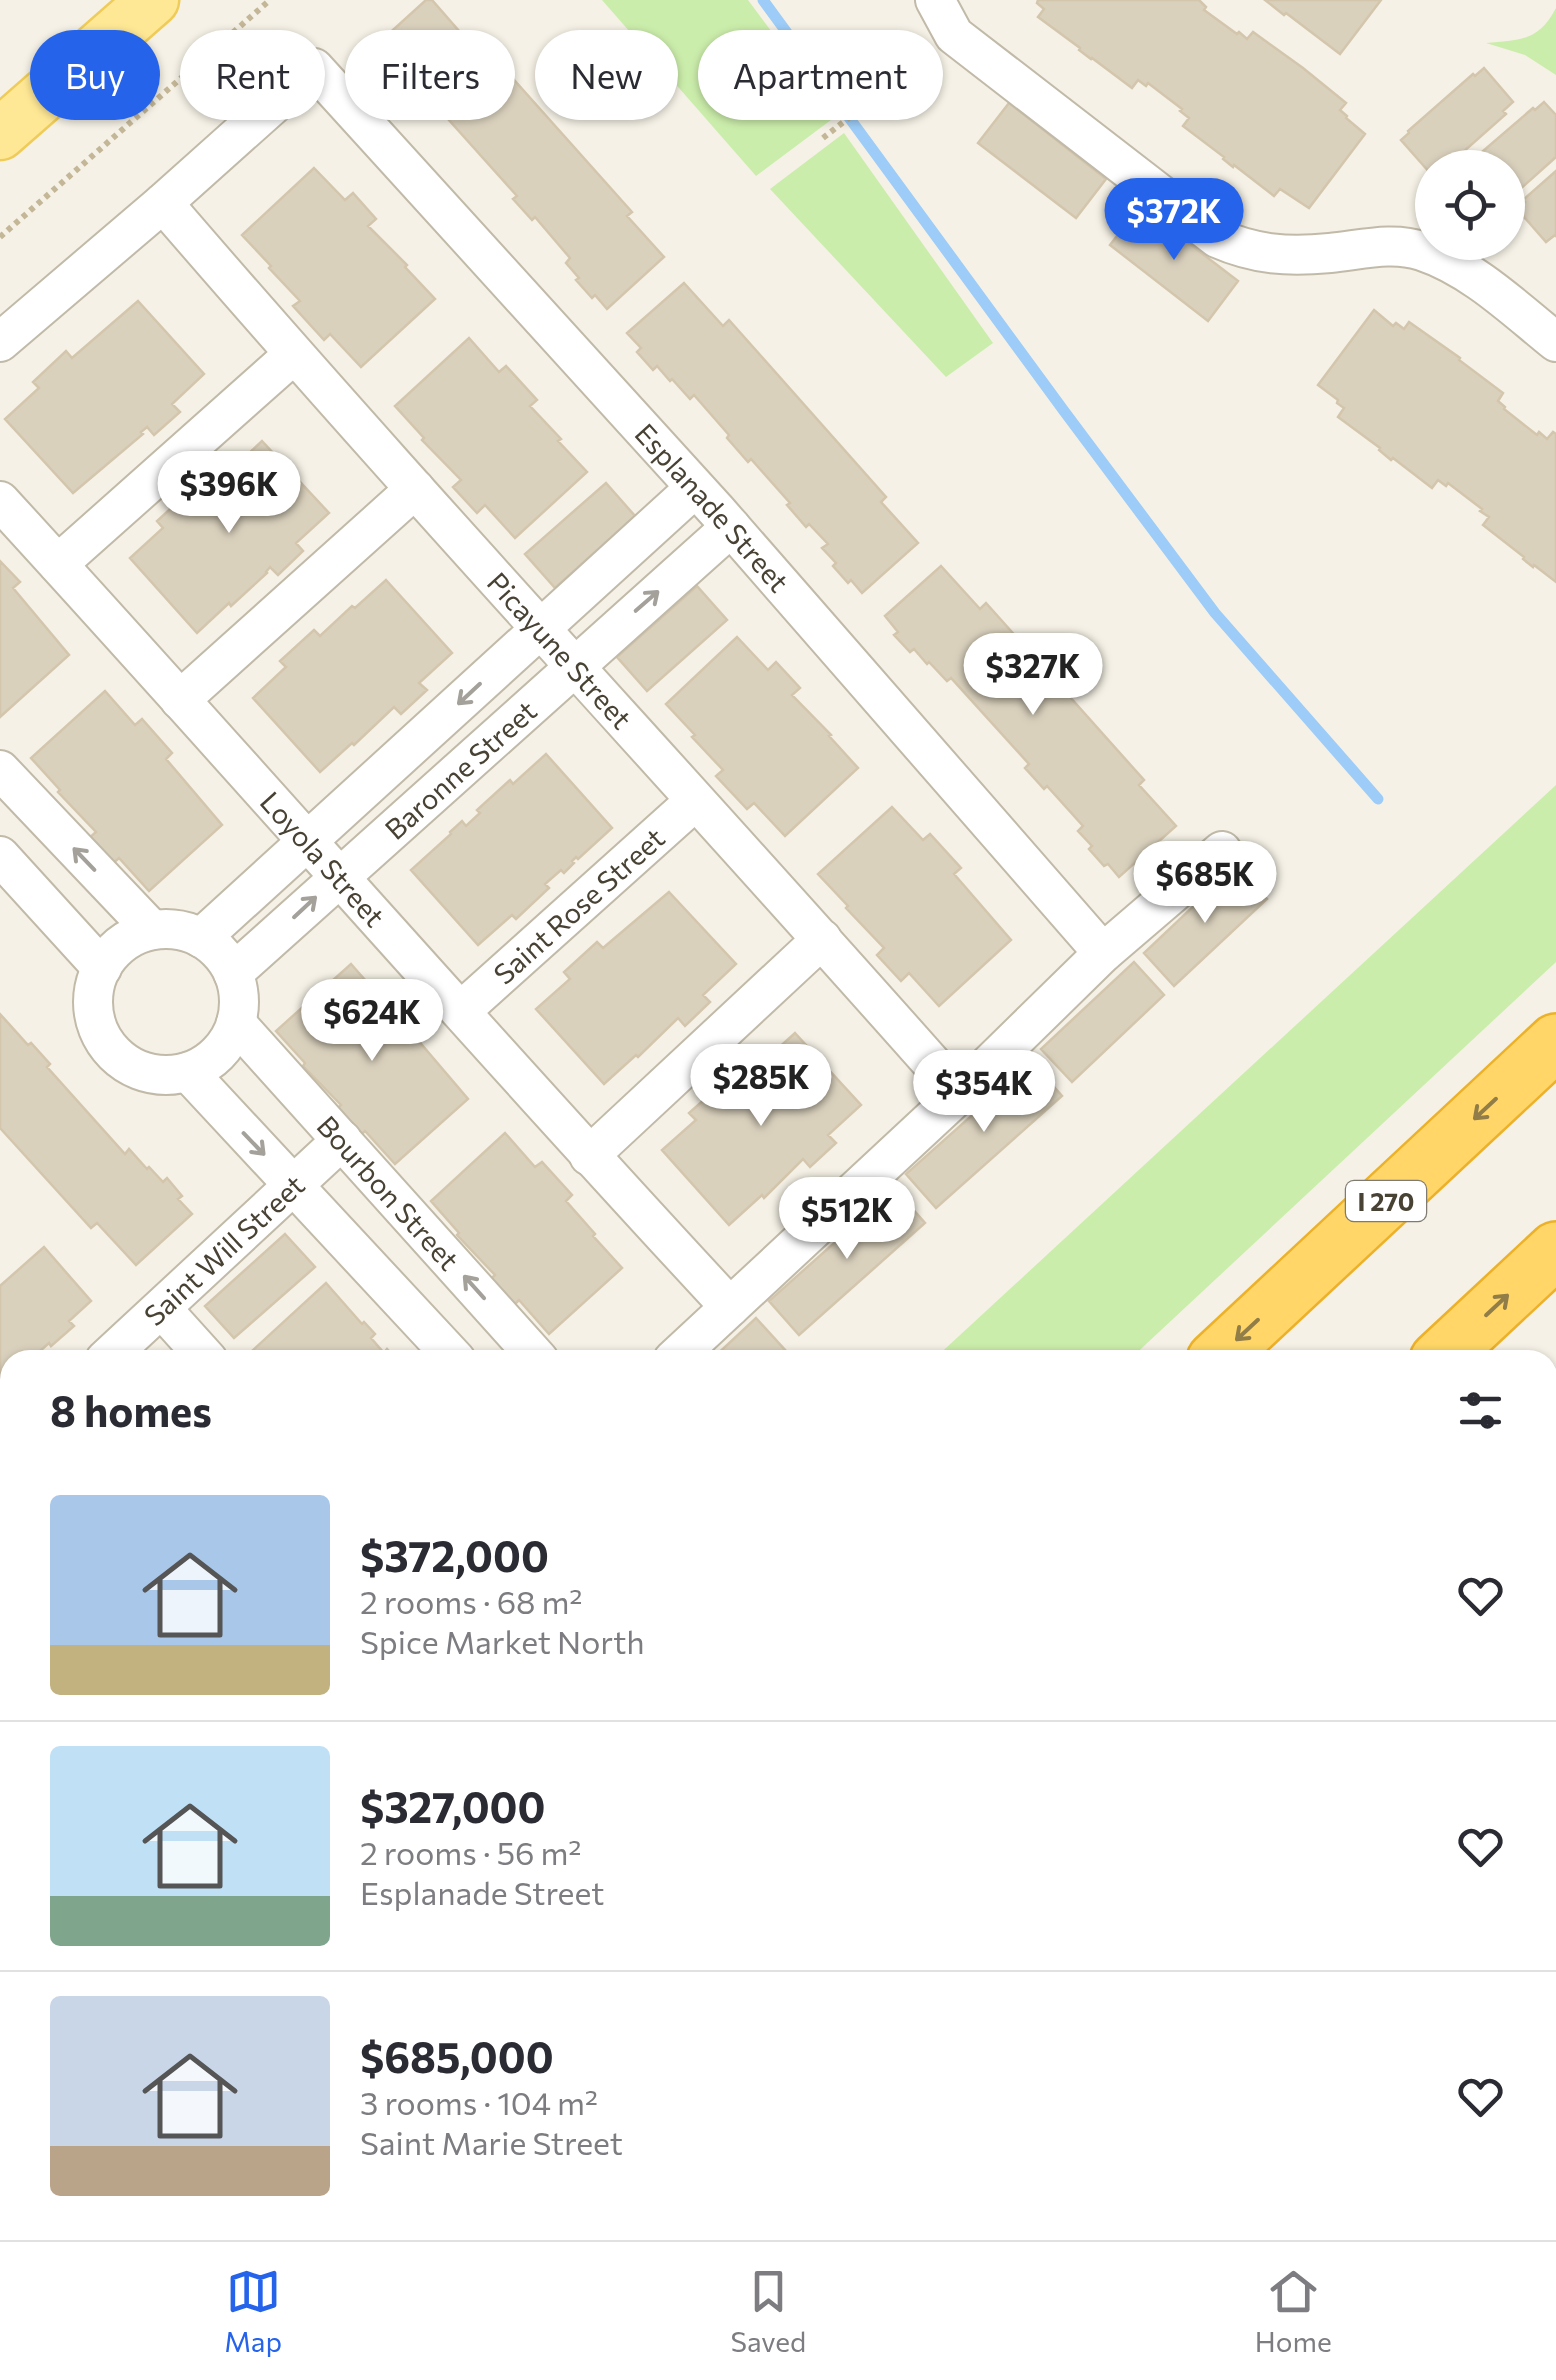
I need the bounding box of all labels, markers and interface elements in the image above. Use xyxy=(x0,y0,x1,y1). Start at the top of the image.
chip: Buy xyxy=(30,30,160,120)
chip: Rent xyxy=(180,30,325,120)
chip: Filters xyxy=(345,30,515,120)
chip: New xyxy=(535,30,678,120)
chip: Apartment xyxy=(698,30,943,120)
map controls xyxy=(1415,150,1525,260)
button: locate xyxy=(1415,150,1525,260)
pin: $372K xyxy=(1104,178,1244,263)
text: $372K xyxy=(1127,190,1221,230)
street label: Esplanade Street xyxy=(629,416,796,598)
pin: $396K xyxy=(159,451,299,536)
text: $396K xyxy=(180,463,278,503)
street label: Picayune Street xyxy=(481,565,639,735)
one-way arrow xyxy=(634,591,660,613)
pin: $327K xyxy=(963,633,1103,718)
text: $327K xyxy=(986,645,1080,685)
one-way arrow xyxy=(457,682,482,705)
street label: Baronne Street xyxy=(377,693,543,846)
street label: Loyola Street xyxy=(254,784,392,933)
street label: Saint Rose Street xyxy=(486,820,671,991)
pin: $685K xyxy=(1135,841,1275,926)
one-way arrow xyxy=(72,848,96,872)
text: $685K xyxy=(1156,853,1254,893)
one-way arrow xyxy=(292,896,317,919)
pin: $624K xyxy=(302,979,442,1064)
text: $624K xyxy=(323,991,421,1031)
pin: $285K xyxy=(691,1044,831,1129)
pin: $354K xyxy=(914,1050,1054,1135)
text: $285K xyxy=(712,1056,810,1096)
text: $354K xyxy=(935,1062,1033,1102)
one-way arrow xyxy=(1473,1097,1498,1120)
street label: Bourbon Street xyxy=(310,1108,466,1277)
one-way arrow xyxy=(242,1131,266,1155)
street label: Saint Will Street xyxy=(137,1167,311,1332)
pin: $512K xyxy=(777,1177,917,1262)
road number: I 270 xyxy=(1346,1181,1426,1221)
text: $512K xyxy=(801,1189,893,1229)
one-way arrow xyxy=(463,1275,486,1300)
one-way arrow xyxy=(1484,1294,1509,1317)
one-way arrow xyxy=(1235,1318,1260,1341)
icon: filters xyxy=(1453,1383,1508,1438)
text: 8 homes xyxy=(50,1384,212,1436)
text: $372,000 xyxy=(360,1529,549,1581)
icon: home xyxy=(130,1535,250,1655)
icon: heart xyxy=(1453,1568,1508,1623)
text: 2 rooms · 68 m² xyxy=(360,1581,582,1621)
text: Spice Market North xyxy=(360,1621,645,1661)
text: $327,000 xyxy=(360,1780,545,1832)
icon: home xyxy=(130,1786,250,1906)
icon: heart xyxy=(1453,1819,1508,1874)
text: 2 rooms · 56 m² xyxy=(360,1832,581,1872)
text: Esplanade Street xyxy=(360,1872,604,1912)
text: $685,000 xyxy=(360,2030,554,2082)
icon: home xyxy=(130,2036,250,2156)
icon: heart xyxy=(1453,2069,1508,2124)
text: 3 rooms · 104 m² xyxy=(360,2082,598,2122)
text: Saint Marie Street xyxy=(360,2122,623,2162)
tab: Map xyxy=(224,2264,282,2358)
tab: Saved xyxy=(731,2264,806,2358)
tab: Home xyxy=(1255,2264,1332,2358)

